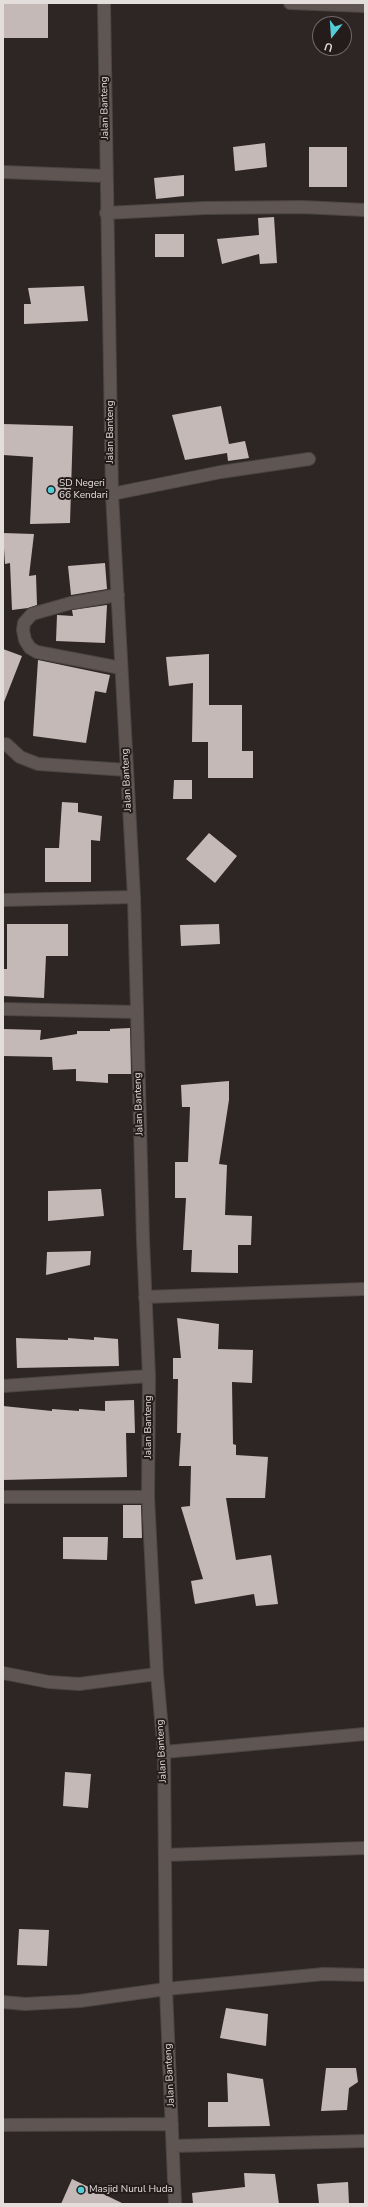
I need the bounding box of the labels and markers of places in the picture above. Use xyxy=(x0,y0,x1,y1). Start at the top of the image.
place label: SD Negeri 66 Kendari xyxy=(59,478,108,502)
marker: SD Negeri 66 Kendari xyxy=(46,485,56,495)
place label: Masjid Nurul Huda xyxy=(89,2184,173,2196)
marker: Masjid Nurul Huda xyxy=(76,2185,86,2195)

